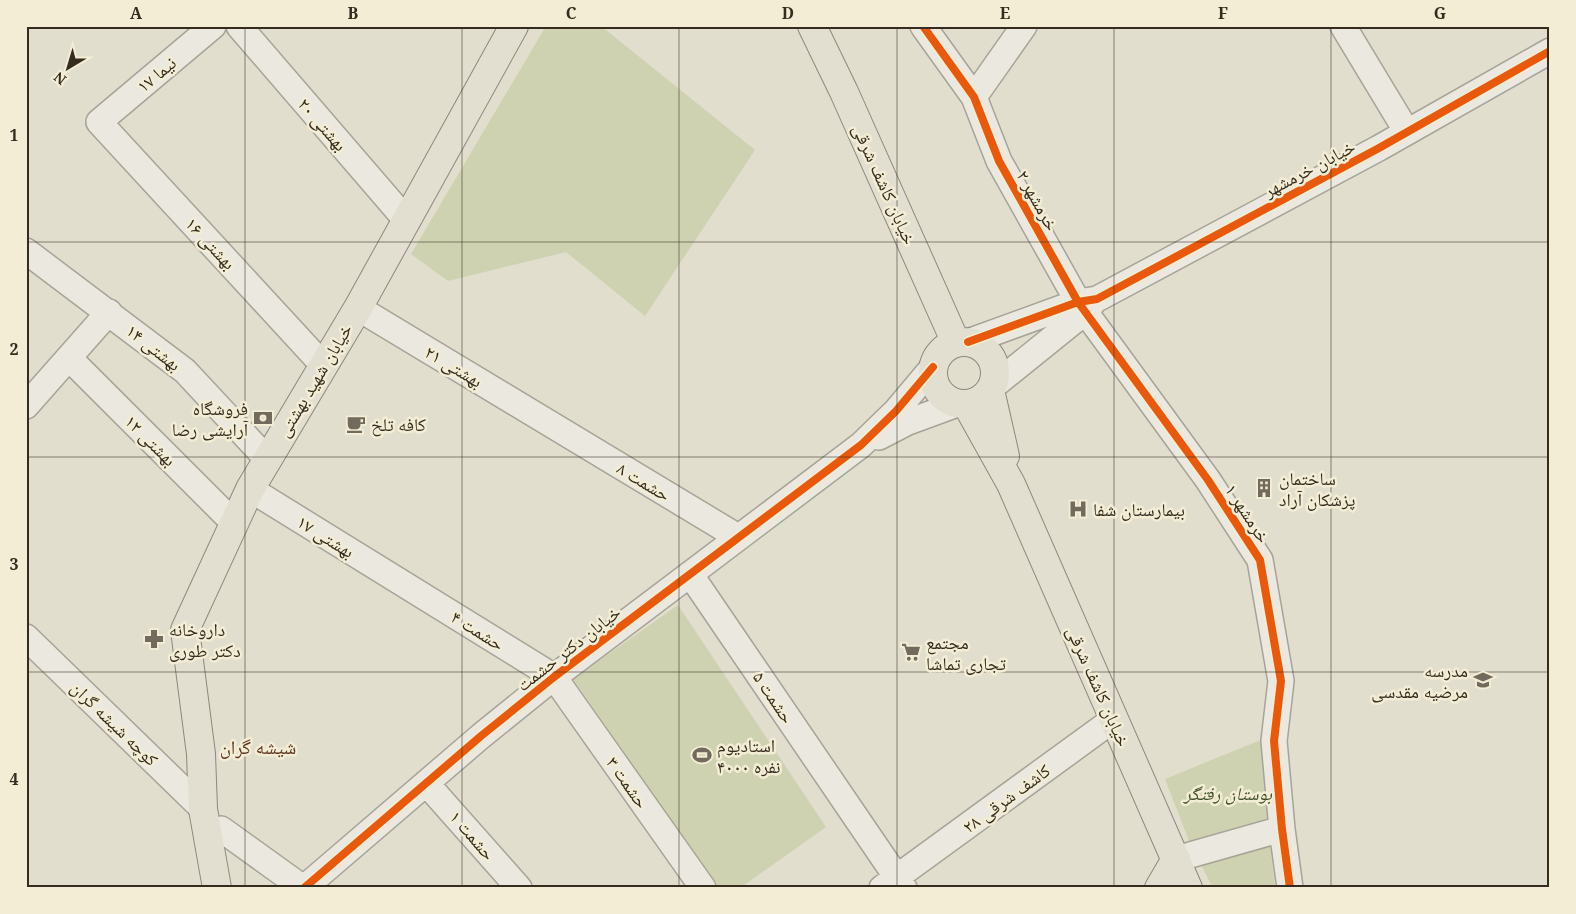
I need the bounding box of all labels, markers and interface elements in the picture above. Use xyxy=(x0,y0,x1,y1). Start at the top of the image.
text: A xyxy=(130,2,143,24)
text: B xyxy=(348,2,359,24)
text: C xyxy=(566,2,577,24)
text: D xyxy=(782,2,794,24)
text: E xyxy=(1000,2,1010,24)
text: F xyxy=(1218,2,1228,24)
text: G xyxy=(1434,2,1446,24)
north arrow xyxy=(42,42,92,92)
street label: نیما ۱۷ xyxy=(131,51,181,97)
text: N xyxy=(49,68,70,90)
street label: بهشتی ۲۰ xyxy=(293,92,353,156)
street label: خیابان کاشف شرقی xyxy=(848,120,922,248)
text: 1 xyxy=(9,124,19,146)
street label: خیابان خرمشهر xyxy=(1258,134,1359,203)
street label: خرمشهر ۲ xyxy=(1012,165,1064,235)
street label: بهشتی ۱۶ xyxy=(181,212,241,274)
street label: بهشتی ۱۴ xyxy=(122,318,186,376)
street label: خیابان شهید بهشتی xyxy=(271,319,357,441)
text: 2 xyxy=(9,338,19,360)
street label: بهشتی ۲۱ xyxy=(421,339,487,393)
place label: فروشگاه آرایشی رضا xyxy=(172,396,248,441)
bank icon: فروشگاه آرایشی رضا xyxy=(252,407,274,429)
street label: بهشتی ۱۲ xyxy=(120,409,182,471)
place label: کافه تلخ xyxy=(371,412,427,437)
cafe icon: کافه تلخ xyxy=(345,413,367,435)
street label: حشمت ۸ xyxy=(613,456,675,506)
place label: ساختمان پزشکان آراد xyxy=(1279,466,1355,511)
building icon: ساختمان پزشکان آراد xyxy=(1253,477,1275,499)
street label: خرمشهر ۱ xyxy=(1220,479,1276,547)
place label: بیمارستان شفا xyxy=(1093,497,1185,521)
hospital icon: بیمارستان شفا xyxy=(1067,498,1089,520)
street label: بهشتی ۱۷ xyxy=(293,509,359,563)
text: 3 xyxy=(9,553,19,575)
street label: خیابان دکتر حشمت xyxy=(511,600,625,696)
street label: حشمت ۴ xyxy=(447,604,509,656)
place label: داروخانه دکتر طوری xyxy=(169,617,241,662)
street label: خیابان کاشف شرقی xyxy=(1062,622,1136,750)
pharmacy icon: داروخانه دکتر طوری xyxy=(143,628,165,650)
place label: مجتمع تجاری تماشا xyxy=(926,630,1006,675)
supermarket icon: مجتمع تجاری تماشا xyxy=(900,641,922,663)
place label: مدرسه مرضیه مقدسی xyxy=(1371,658,1468,703)
street label: حشمت ۵ xyxy=(748,666,800,728)
school or university icon: مدرسه مرضیه مقدسی xyxy=(1472,669,1494,691)
street label: کوچه شیشه گران xyxy=(66,675,164,771)
place label: استادیوم ۴۰۰۰ نفره xyxy=(717,733,781,778)
district label: شیشه گران xyxy=(220,734,296,760)
sports icon: استادیوم ۴۰۰۰ نفره xyxy=(691,744,713,766)
street label: حشمت ۳ xyxy=(601,751,655,813)
street label: کاشف شرقی ۲۸ xyxy=(957,758,1055,838)
text: 4 xyxy=(9,768,19,790)
park label: بوستان رفتگر xyxy=(1182,781,1273,805)
street label: حشمت ۱ xyxy=(445,805,501,865)

